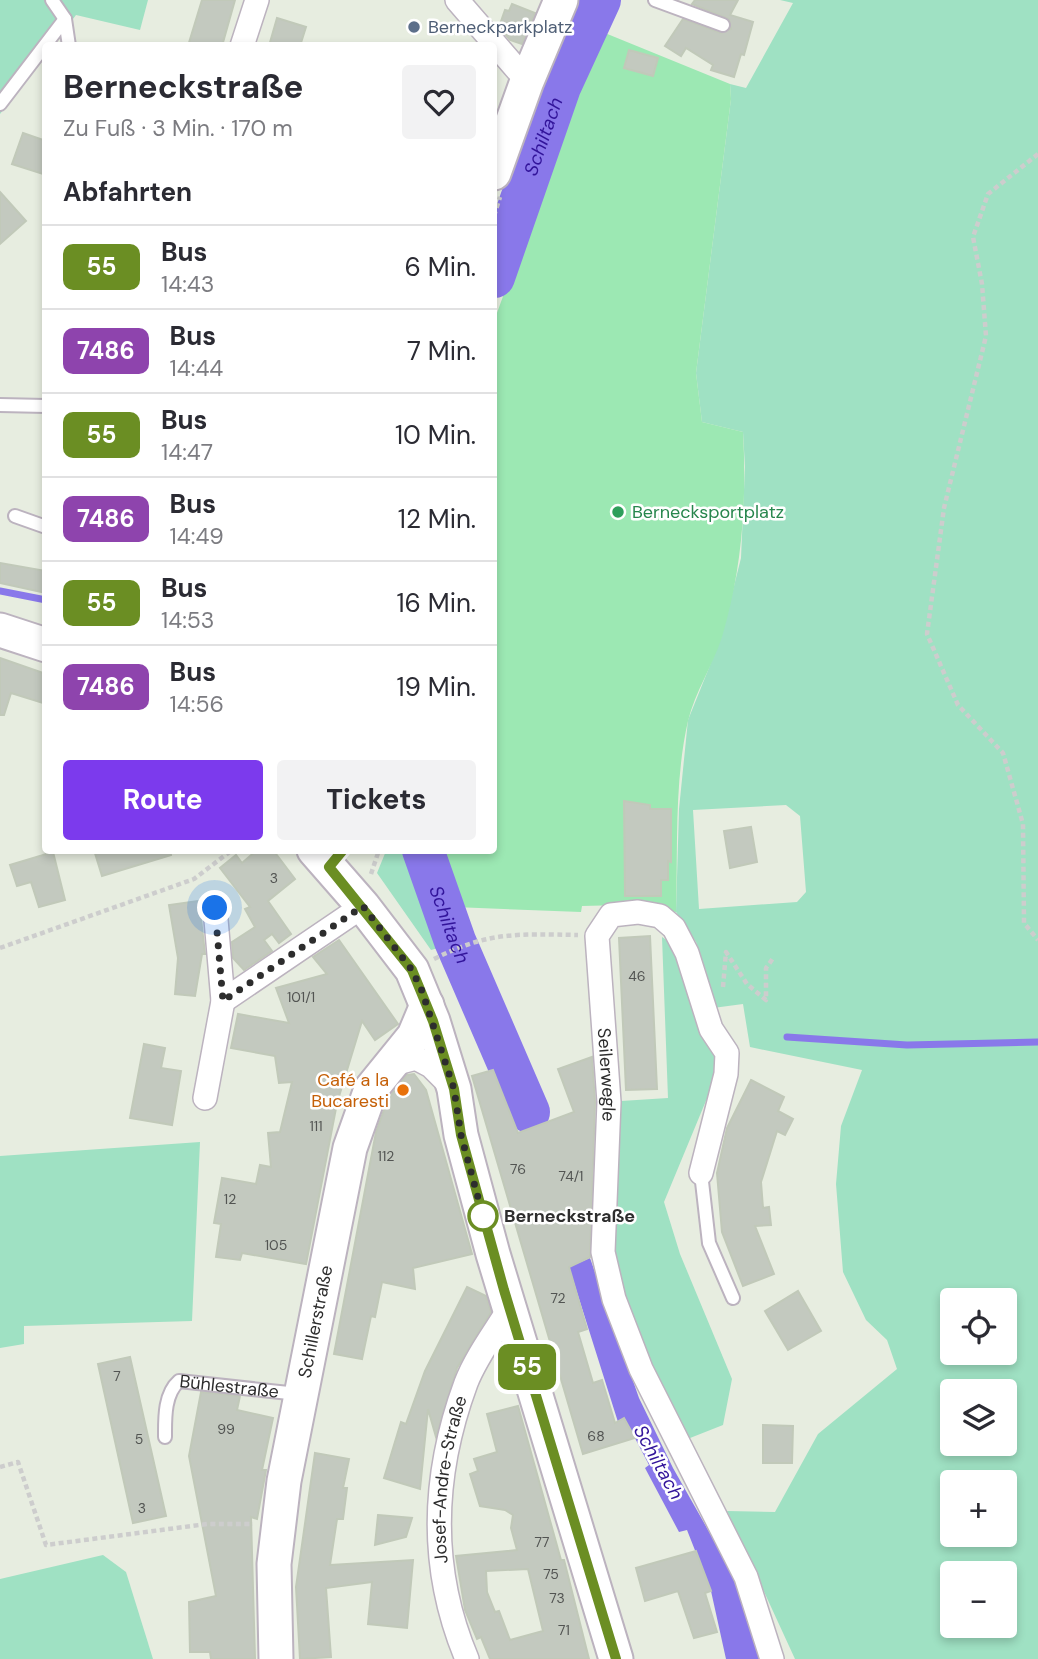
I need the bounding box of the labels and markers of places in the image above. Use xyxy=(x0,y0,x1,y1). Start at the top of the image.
place label: Berneckparkplatz xyxy=(428,15,573,39)
marker: Berneckparkplatz xyxy=(406,19,422,35)
place label: Bernecksportplatz xyxy=(632,500,784,524)
marker: Bernecksportplatz xyxy=(610,504,626,520)
place label: Café a la Bucaresti xyxy=(311,1068,389,1113)
marker: Café a la Bucaresti xyxy=(395,1082,411,1098)
marker: Berneckstraße xyxy=(468,1201,498,1231)
place label: Berneckstraße xyxy=(504,1204,635,1228)

